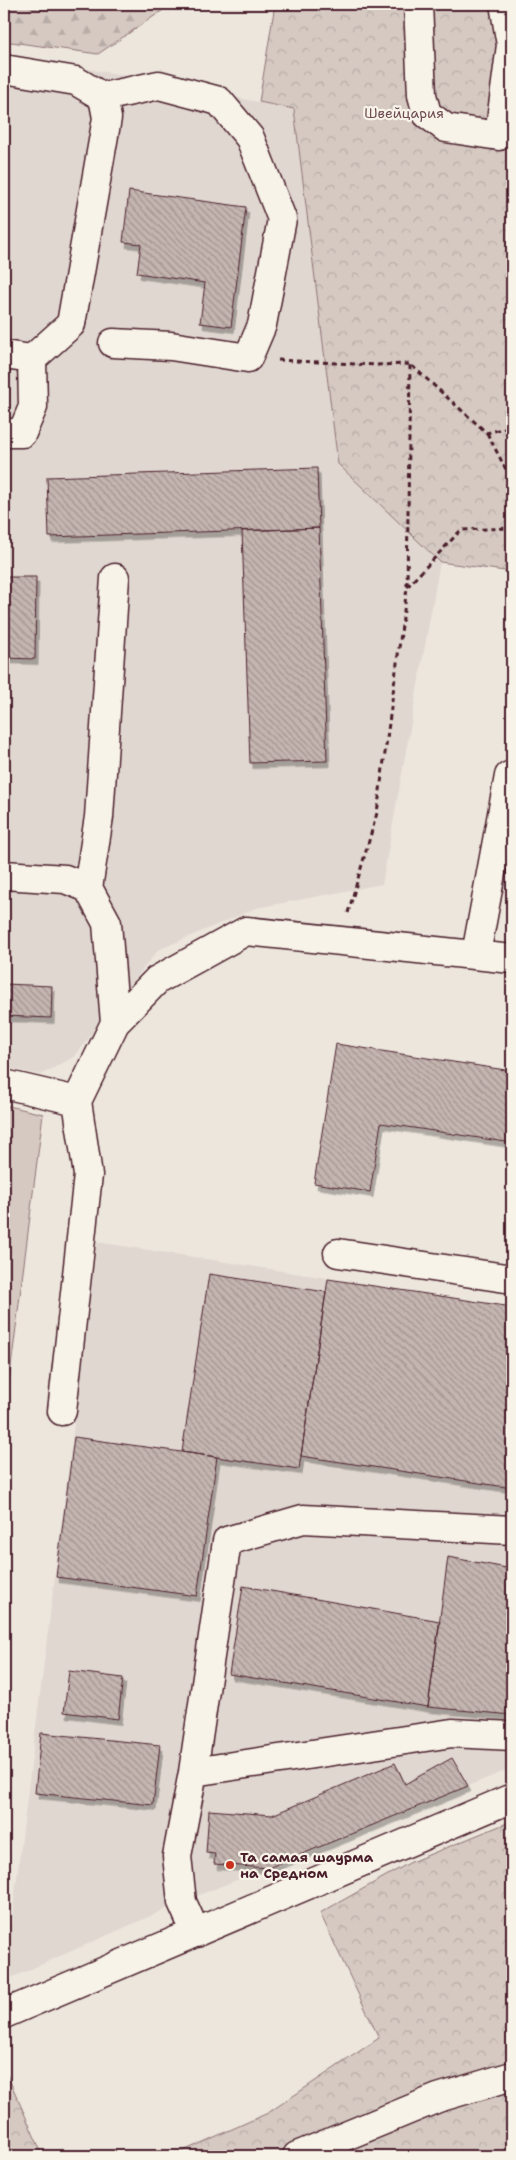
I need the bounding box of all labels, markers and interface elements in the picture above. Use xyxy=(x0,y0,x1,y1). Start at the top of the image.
park label: Швейцария xyxy=(364,104,444,122)
place label: Та самая шаурма на Средном xyxy=(240,1848,374,1882)
marker: Та самая шаурма на Средном xyxy=(224,1859,236,1871)

